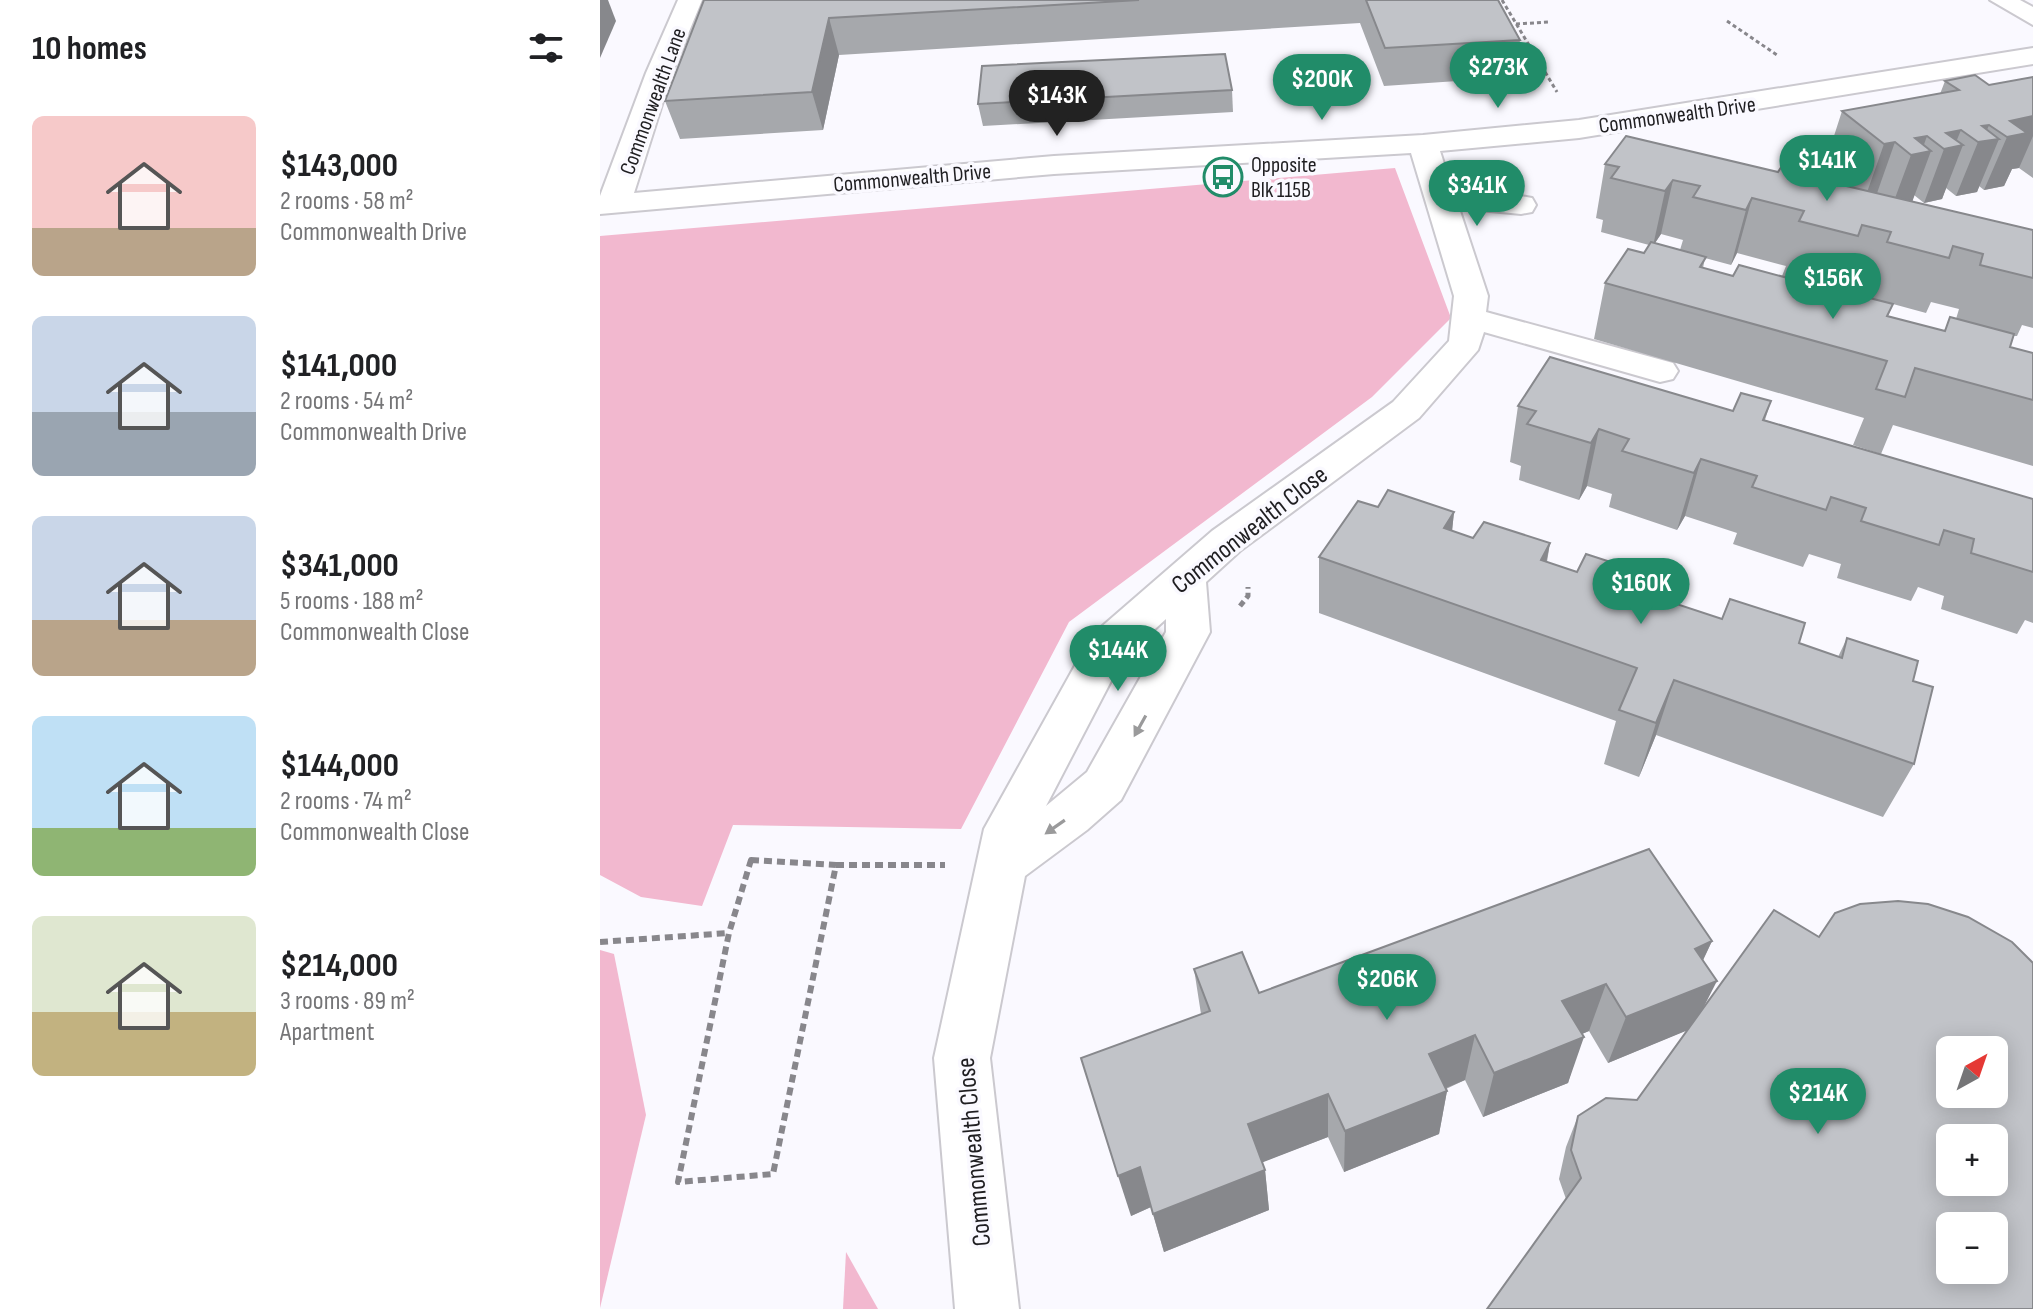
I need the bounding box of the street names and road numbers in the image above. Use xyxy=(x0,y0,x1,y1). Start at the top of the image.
street label: Commonwealth Lane xyxy=(614,24,693,179)
street label: Commonwealth Drive xyxy=(1597,91,1757,140)
street label: Commonwealth Drive xyxy=(832,158,992,199)
street label: Commonwealth Close xyxy=(1166,460,1334,601)
street label: Commonwealth Close xyxy=(951,1056,998,1248)

